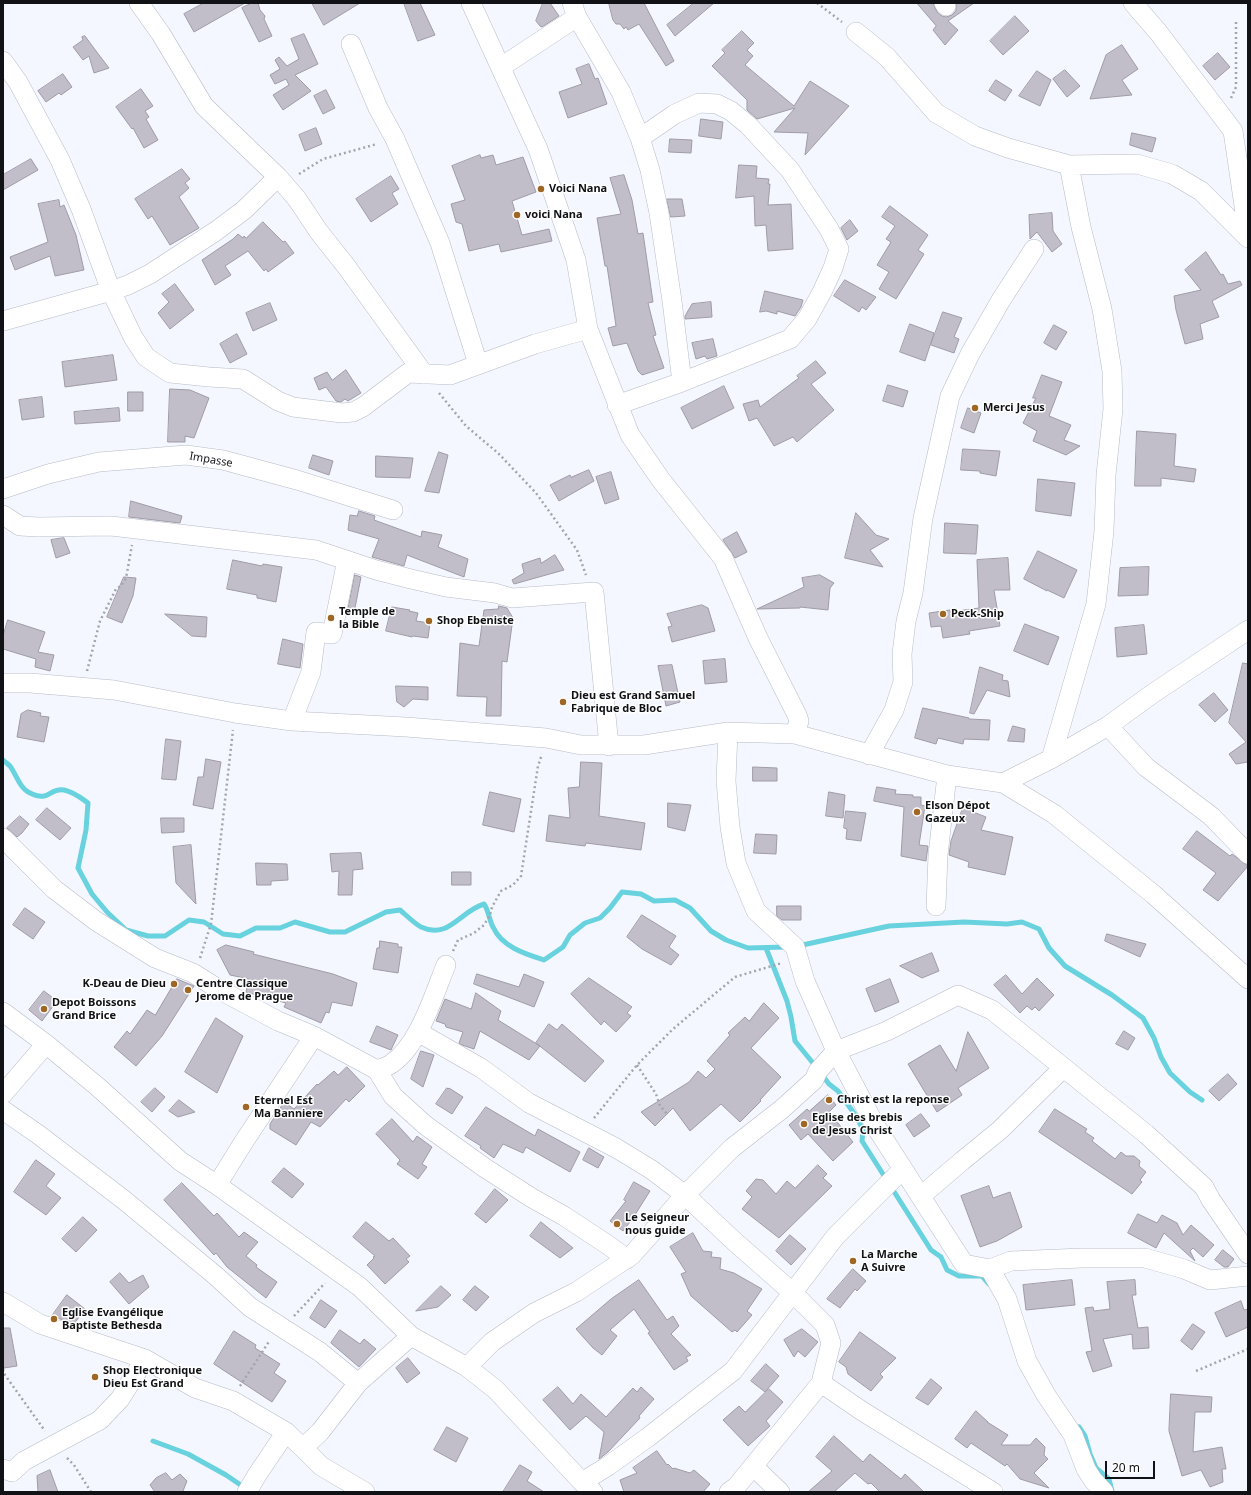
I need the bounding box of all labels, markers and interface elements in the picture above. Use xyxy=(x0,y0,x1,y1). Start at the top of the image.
place label: Voici Nana xyxy=(549,182,607,196)
marker: Voici Nana xyxy=(536,184,546,194)
place label: voici Nana xyxy=(525,208,583,222)
marker: voici Nana xyxy=(512,210,522,220)
place label: Merci Jesus xyxy=(983,401,1045,415)
marker: Merci Jesus xyxy=(970,403,980,413)
street label: Impasse xyxy=(188,450,234,470)
place label: Temple de la Bible xyxy=(339,605,395,631)
place label: Peck-Ship xyxy=(951,607,1004,621)
marker: Peck-Ship xyxy=(938,609,948,619)
marker: Temple de la Bible xyxy=(326,613,336,623)
place label: Shop Ebeniste xyxy=(437,614,514,628)
marker: Shop Ebeniste xyxy=(424,616,434,626)
place label: Dieu est Grand Samuel Fabrique de Bloc xyxy=(571,689,695,715)
marker: Dieu est Grand Samuel Fabrique de Bloc xyxy=(558,697,568,707)
place label: Elson Dépot Gazeux xyxy=(925,799,990,825)
marker: Elson Dépot Gazeux xyxy=(912,807,922,817)
place label: K-Deau de Dieu xyxy=(83,977,166,991)
place label: Centre Classique Jerome de Prague xyxy=(196,977,293,1003)
marker: K-Deau de Dieu xyxy=(169,979,179,989)
marker: Centre Classique Jerome de Prague xyxy=(183,985,193,995)
place label: Depot Boissons Grand Brice xyxy=(52,996,136,1022)
marker: Depot Boissons Grand Brice xyxy=(39,1004,49,1014)
place label: Christ est la reponse xyxy=(837,1093,949,1107)
place label: Eternel Est Ma Banniere xyxy=(254,1094,323,1120)
marker: Christ est la reponse xyxy=(824,1095,834,1105)
marker: Eternel Est Ma Banniere xyxy=(241,1102,251,1112)
place label: Eglise des brebis de Jesus Christ xyxy=(812,1111,903,1137)
marker: Eglise des brebis de Jesus Christ xyxy=(799,1119,809,1129)
place label: Le Seigneur nous guide xyxy=(625,1211,689,1237)
marker: Le Seigneur nous guide xyxy=(612,1219,622,1229)
place label: La Marche A Suivre xyxy=(861,1248,918,1274)
marker: La Marche A Suivre xyxy=(848,1256,858,1266)
place label: Eglise Evangélique Baptiste Bethesda xyxy=(62,1306,164,1332)
marker: Eglise Evangélique Baptiste Bethesda xyxy=(49,1314,59,1324)
place label: Shop Electronique Dieu Est Grand xyxy=(103,1364,202,1390)
marker: Shop Electronique Dieu Est Grand xyxy=(90,1372,100,1382)
scale bar xyxy=(1107,1453,1157,1479)
text: 20 m xyxy=(1112,1459,1140,1476)

